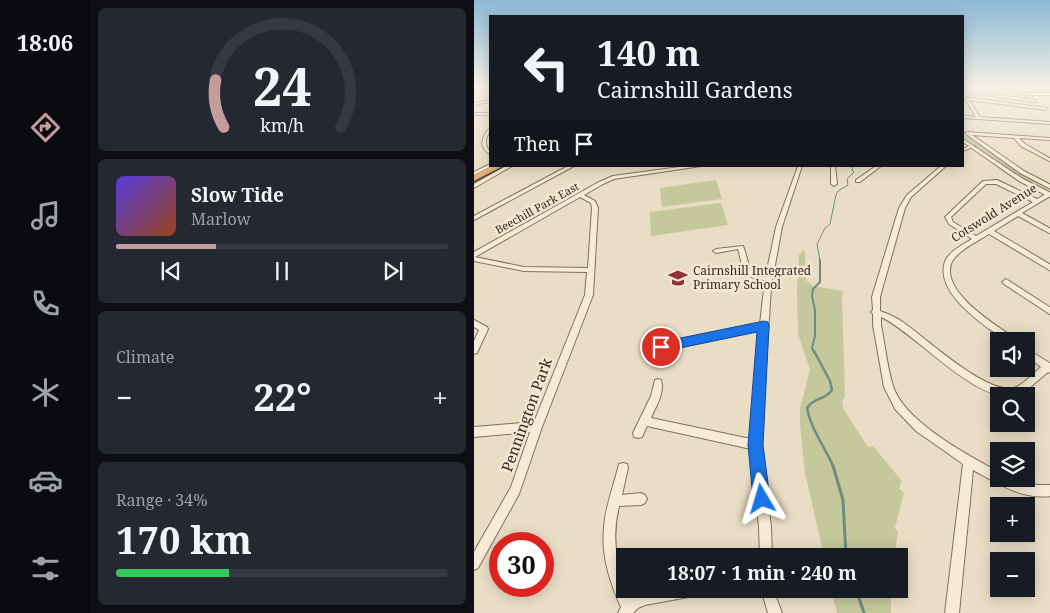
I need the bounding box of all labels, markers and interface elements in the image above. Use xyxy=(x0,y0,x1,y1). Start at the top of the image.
text: 18:06 xyxy=(17,27,73,57)
text: 140 m xyxy=(597,29,700,76)
icon: left xyxy=(514,35,579,100)
text: 24 xyxy=(253,50,311,121)
text: Cairnshill Gardens xyxy=(597,74,793,104)
icon: directions xyxy=(28,110,63,145)
text: km/h xyxy=(260,113,304,137)
icon: arrive xyxy=(570,130,598,158)
text: Then xyxy=(514,131,560,157)
street label: Beechill Park East xyxy=(492,178,581,237)
street label: Cotswold Avenue xyxy=(948,179,1040,246)
text: Slow Tide xyxy=(191,182,284,208)
icon: music xyxy=(28,198,63,233)
text: Marlow xyxy=(191,208,251,230)
icon: previous xyxy=(157,257,185,285)
icon: pause xyxy=(268,257,296,285)
icon: next xyxy=(379,257,407,285)
place label: Cairnshill Integrated Primary School xyxy=(693,262,812,293)
school or university icon: Cairnshill Integrated Primary School xyxy=(667,267,689,289)
icon: phone xyxy=(28,286,63,321)
pin xyxy=(640,326,682,368)
map controls xyxy=(990,332,1035,597)
button: sound xyxy=(990,332,1035,377)
icon: arrive xyxy=(647,333,675,361)
text: Climate xyxy=(116,346,174,368)
street label: Pennington Park xyxy=(496,355,556,474)
text: 22° xyxy=(253,370,311,422)
icon: climate xyxy=(28,375,63,410)
text: − xyxy=(116,378,132,416)
text: + xyxy=(432,378,448,416)
button: search xyxy=(990,387,1035,432)
button: layers xyxy=(990,442,1035,487)
icon: car xyxy=(28,463,63,498)
position arrow xyxy=(735,472,787,524)
text: Range · 34% xyxy=(116,489,208,511)
button: + xyxy=(990,497,1035,542)
text: 170 km xyxy=(116,513,252,565)
speed limit sign: 30 xyxy=(489,532,554,597)
icon: filters xyxy=(28,551,63,586)
button: − xyxy=(990,552,1035,597)
text: 18:07 · 1 min · 240 m xyxy=(667,560,857,586)

